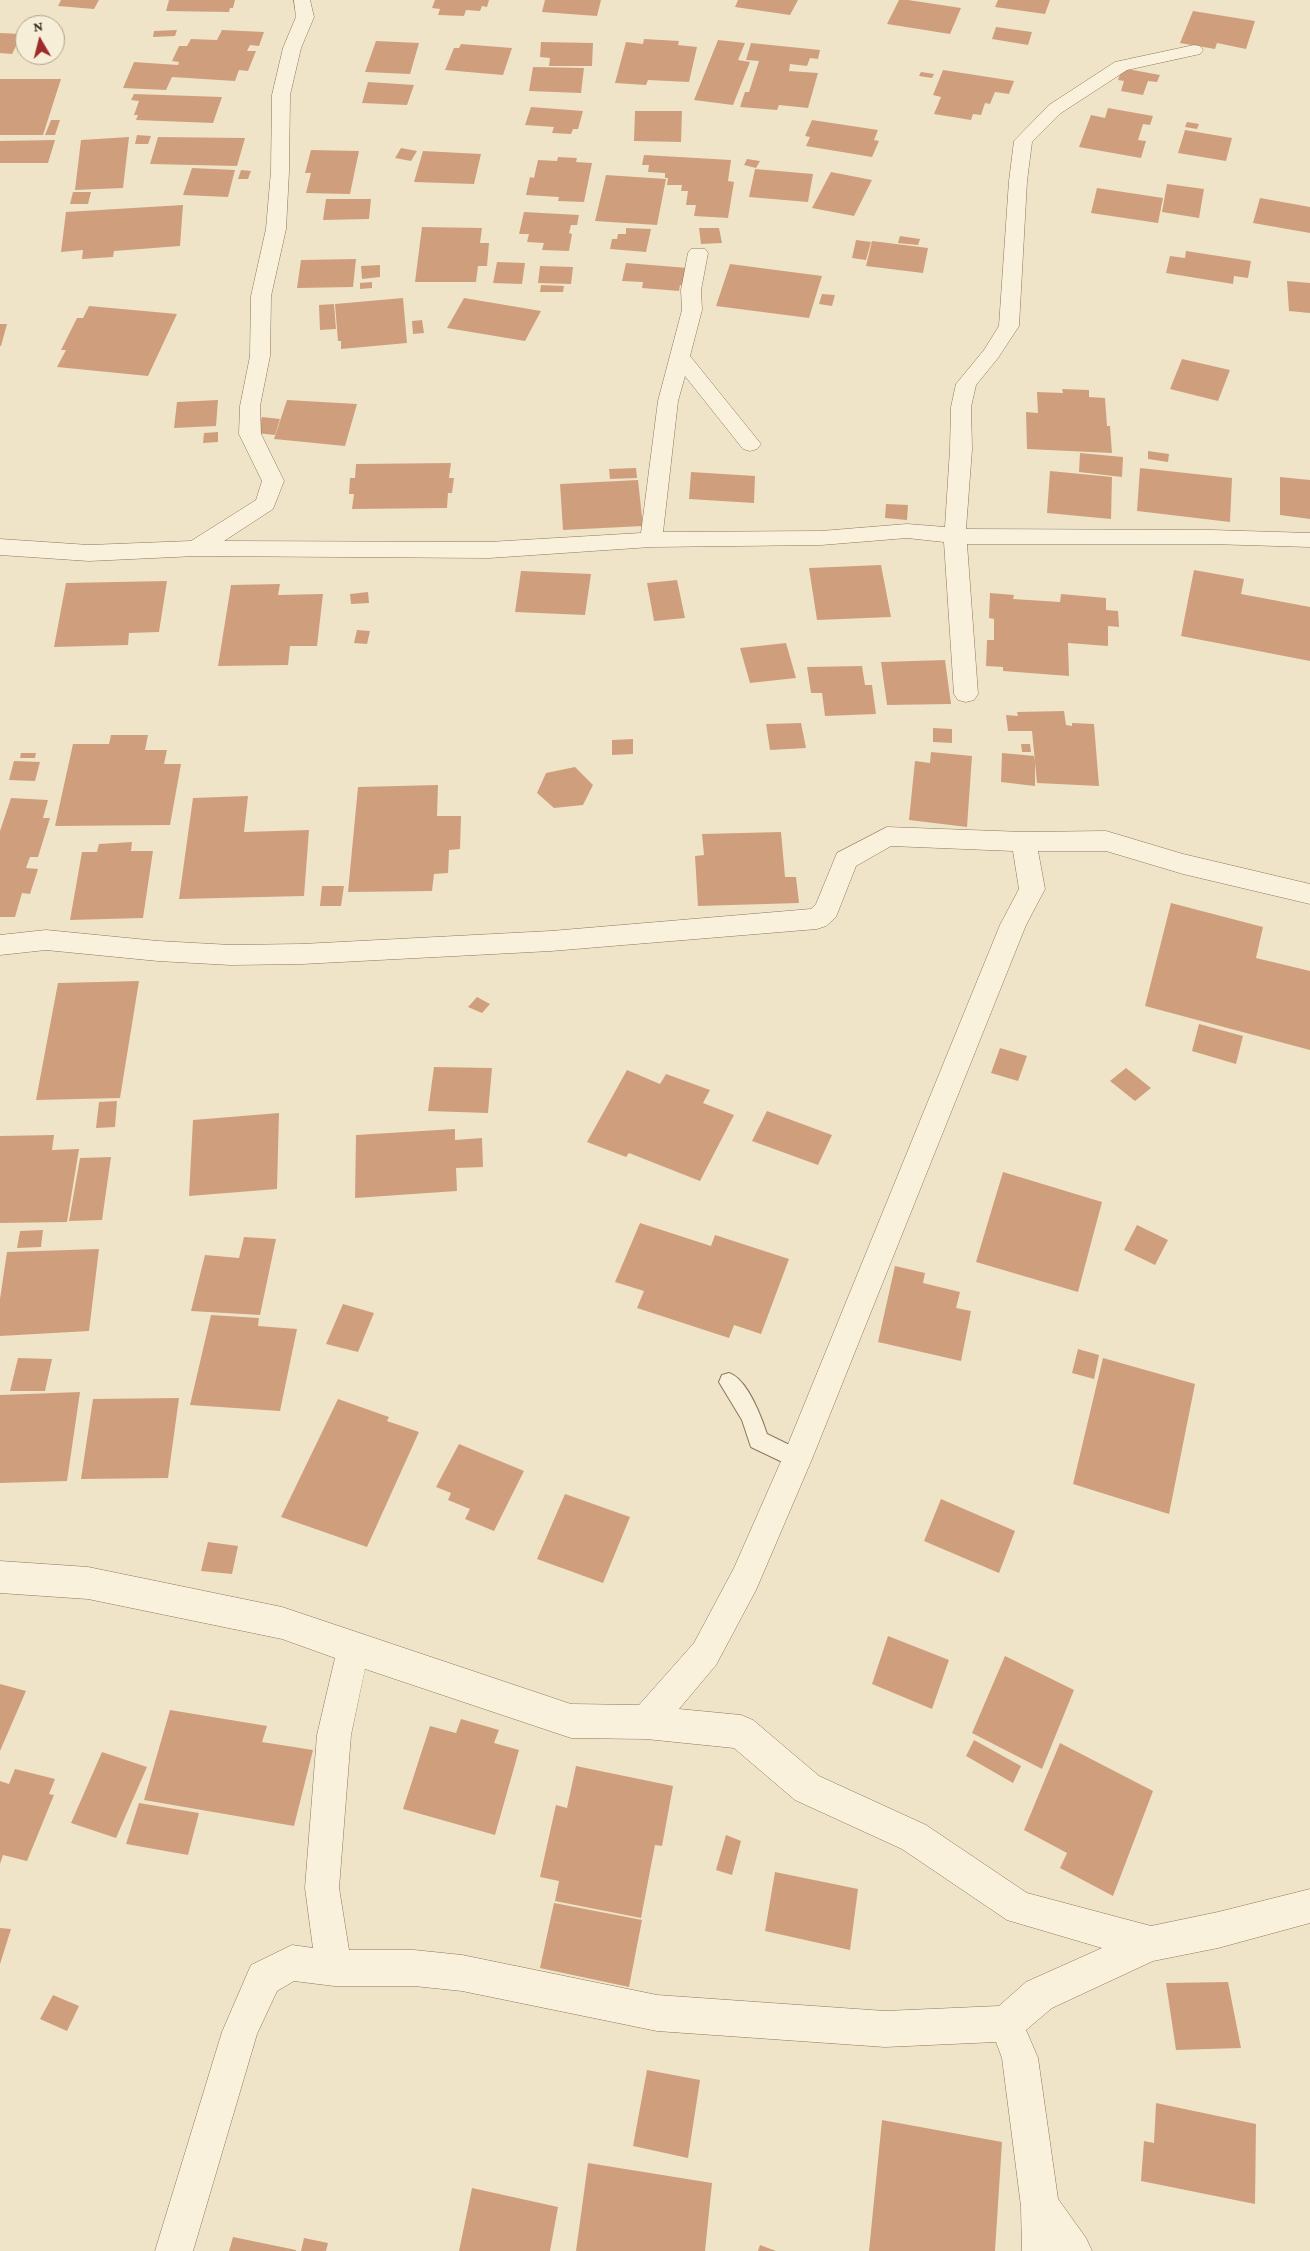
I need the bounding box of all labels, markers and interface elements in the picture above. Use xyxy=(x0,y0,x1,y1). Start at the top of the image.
north arrow xyxy=(15,15,65,65)
text: N xyxy=(32,18,44,35)

